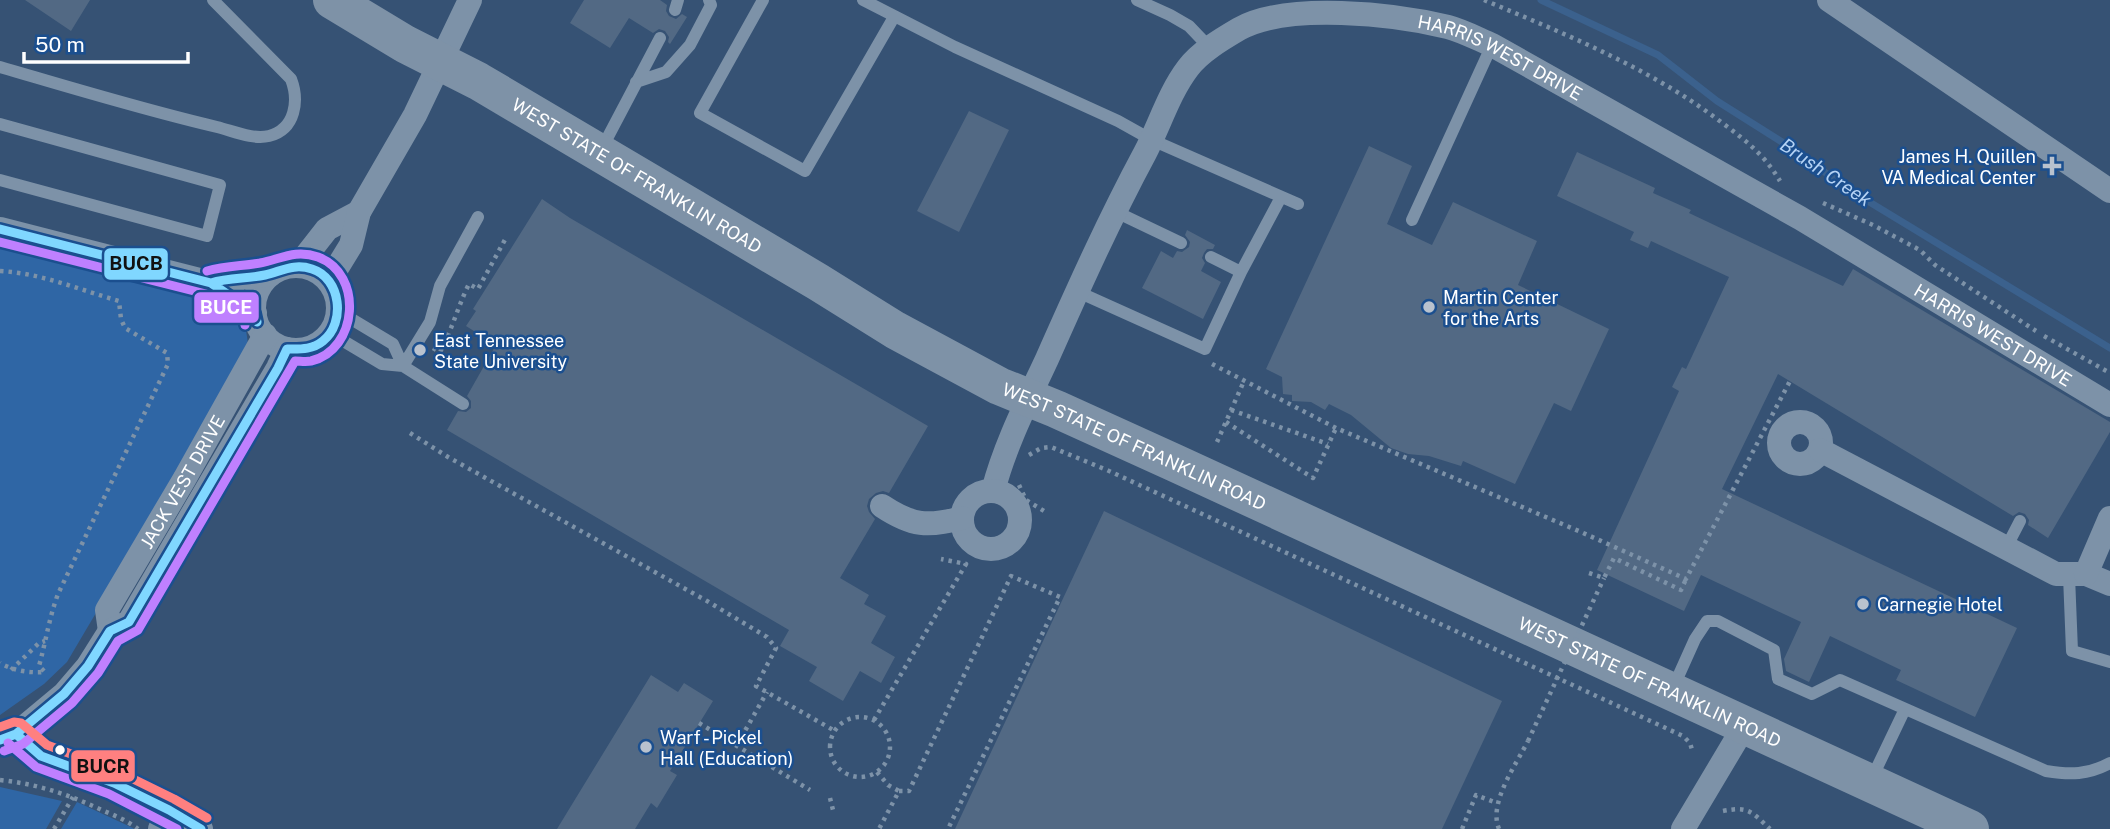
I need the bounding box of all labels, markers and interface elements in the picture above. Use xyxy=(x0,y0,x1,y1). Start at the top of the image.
street label: HARRIS WEST DRIVE xyxy=(1416,10,1586,104)
scale bar xyxy=(24,21,189,65)
text: 50 m xyxy=(35,32,85,57)
street label: WEST STATE OF FRANKLIN ROAD xyxy=(508,93,766,257)
water label: Brush Creek xyxy=(1776,133,1876,211)
place label: James H. Quillen VA Medical Center xyxy=(1881,146,2036,188)
marker: James H. Quillen VA Medical Center xyxy=(2042,156,2062,176)
line badge: BUCB xyxy=(103,247,169,281)
text: BUCB xyxy=(109,252,163,274)
street label: HARRIS WEST DRIVE xyxy=(1911,279,2076,390)
place label: Martin Center for the Arts xyxy=(1443,287,1559,329)
line badge: BUCE xyxy=(193,291,260,324)
text: BUCE xyxy=(200,296,252,318)
marker: Martin Center for the Arts xyxy=(1421,299,1437,315)
place label: East Tennessee State University xyxy=(434,330,568,372)
marker: East Tennessee State University xyxy=(412,342,428,358)
street label: WEST STATE OF FRANKLIN ROAD xyxy=(999,378,1270,514)
street label: JACK VEST DRIVE xyxy=(135,411,229,552)
place label: Carnegie Hotel xyxy=(1877,594,2003,615)
marker: Carnegie Hotel xyxy=(1855,596,1871,612)
street label: WEST STATE OF FRANKLIN ROAD xyxy=(1515,612,1785,751)
place label: Warf - Pickel Hall (Education) xyxy=(660,727,793,769)
marker: Warf - Pickel Hall (Education) xyxy=(638,739,654,755)
unlabelled marker xyxy=(53,743,67,757)
line badge: BUCR xyxy=(70,749,136,783)
text: BUCR xyxy=(76,755,130,777)

